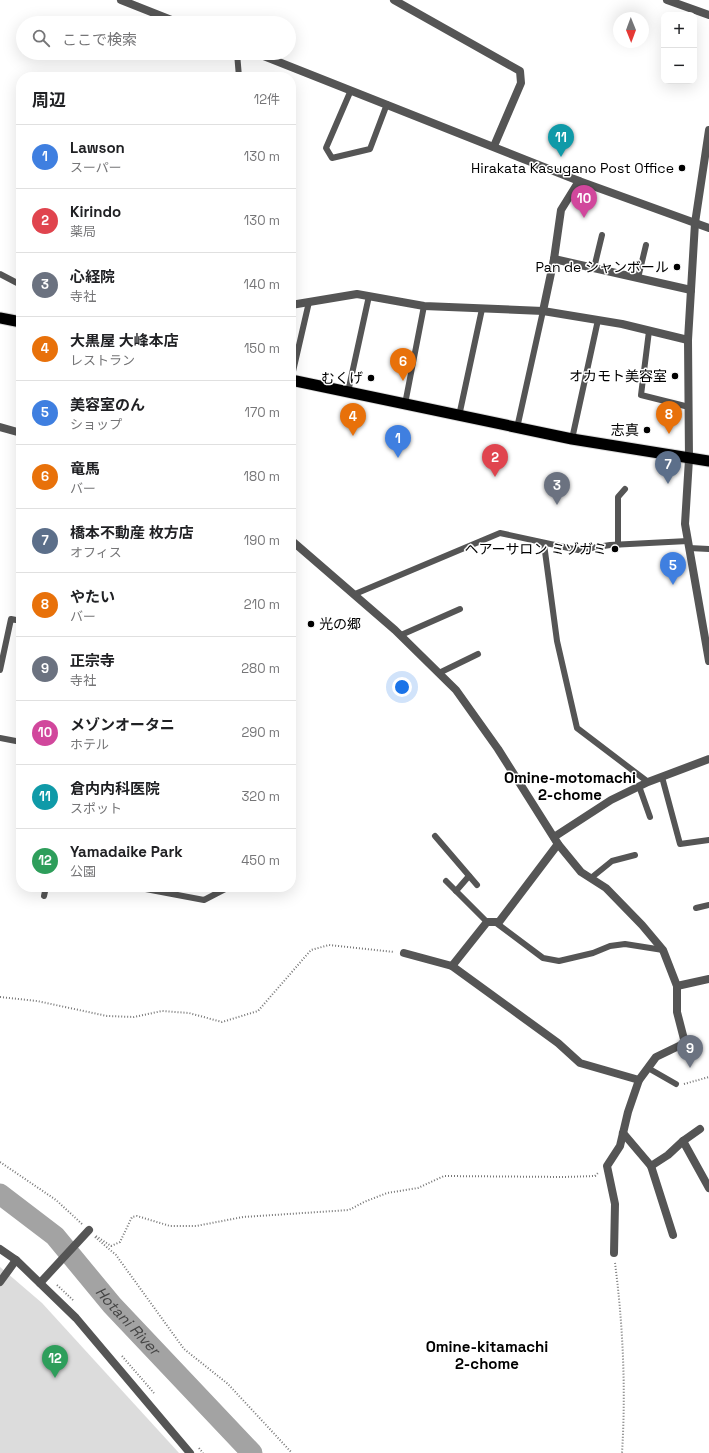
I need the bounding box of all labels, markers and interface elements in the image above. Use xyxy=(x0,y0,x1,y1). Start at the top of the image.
north arrow xyxy=(613,12,649,48)
map controls xyxy=(661,12,697,84)
button: + xyxy=(661,12,697,48)
search box xyxy=(16,16,296,60)
icon: search xyxy=(30,27,52,49)
text: ここで検索 xyxy=(62,30,137,49)
button: − xyxy=(661,48,697,84)
text: 周辺 xyxy=(32,89,66,111)
text: 12件 xyxy=(254,91,280,108)
pin: 11 xyxy=(548,124,574,157)
text: Lawson xyxy=(70,138,125,157)
text: 1 xyxy=(42,148,48,165)
text: 130 m xyxy=(244,148,280,165)
text: スーパー xyxy=(70,159,122,176)
place label: Hirakata Kasugano Post Office xyxy=(471,159,674,177)
marker: Hirakata Kasugano Post Office xyxy=(677,163,687,173)
pin: 10 xyxy=(571,185,597,218)
text: Kirindo xyxy=(70,202,121,221)
text: 2 xyxy=(41,212,49,229)
text: 130 m xyxy=(244,212,280,229)
text: 薬局 xyxy=(70,223,96,240)
place label: Pan de シャンボール xyxy=(536,258,669,276)
marker: Pan de シャンボール xyxy=(672,262,682,272)
text: 心経院 xyxy=(70,267,115,286)
text: 3 xyxy=(41,276,49,293)
text: 140 m xyxy=(244,276,280,293)
text: 寺社 xyxy=(70,288,96,305)
text: 大黒屋 大峰本店 xyxy=(70,331,179,350)
text: 4 xyxy=(41,340,49,357)
text: 150 m xyxy=(244,340,280,357)
pin: 6 xyxy=(390,348,416,381)
text: レストラン xyxy=(70,352,135,369)
place label: オカモト美容室 xyxy=(569,367,667,385)
place label: むくげ xyxy=(321,369,363,387)
marker: オカモト美容室 xyxy=(670,371,680,381)
marker: むくげ xyxy=(366,373,376,383)
text: 美容室のん xyxy=(70,395,145,414)
pin: 8 xyxy=(656,401,682,434)
pin: 4 xyxy=(340,403,366,436)
text: 5 xyxy=(41,404,49,421)
text: 170 m xyxy=(244,404,280,421)
text: ショップ xyxy=(70,416,122,433)
place label: 志真 xyxy=(611,421,639,439)
pin: 1 xyxy=(385,425,411,458)
marker: 志真 xyxy=(642,425,652,435)
pin: 2 xyxy=(482,444,508,477)
pin: 7 xyxy=(655,451,681,484)
text: 竜馬 xyxy=(70,459,100,478)
text: 6 xyxy=(41,468,49,485)
text: 180 m xyxy=(244,468,280,485)
pin: 3 xyxy=(544,472,570,505)
text: バー xyxy=(70,480,96,497)
text: 橋本不動産 枚方店 xyxy=(70,523,194,542)
text: 7 xyxy=(41,532,49,549)
text: 190 m xyxy=(244,532,280,549)
place label: ヘアーサロン ミゾガミ xyxy=(465,540,607,558)
text: オフィス xyxy=(70,544,122,561)
marker: ヘアーサロン ミゾガミ xyxy=(610,544,620,554)
pin: 5 xyxy=(660,552,686,585)
text: やたい xyxy=(70,587,115,606)
text: 8 xyxy=(41,596,49,613)
text: 210 m xyxy=(244,596,280,613)
text: バー xyxy=(70,608,96,625)
place label: 光の郷 xyxy=(319,615,361,633)
marker: 光の郷 xyxy=(306,619,316,629)
text: 正宗寺 xyxy=(70,651,115,670)
text: 9 xyxy=(41,660,49,677)
text: 280 m xyxy=(241,660,280,677)
text: 寺社 xyxy=(70,672,96,689)
your location xyxy=(392,677,412,697)
text: メゾンオータニ xyxy=(70,715,175,734)
text: 10 xyxy=(38,724,52,741)
text: 290 m xyxy=(241,724,280,741)
text: ホテル xyxy=(70,736,109,753)
district label: Omine-motomachi 2-chome xyxy=(504,768,636,804)
text: 倉内内科医院 xyxy=(70,779,160,798)
text: 11 xyxy=(39,788,51,805)
text: 320 m xyxy=(241,788,280,805)
text: スポット xyxy=(70,800,122,817)
text: Yamadaike Park xyxy=(70,842,183,861)
text: 12 xyxy=(38,852,52,869)
text: 450 m xyxy=(241,852,280,869)
text: 公園 xyxy=(70,863,96,880)
pin: 9 xyxy=(677,1035,703,1068)
water label: Hotani River xyxy=(92,1282,165,1360)
district label: Omine-kitamachi 2-chome xyxy=(426,1337,548,1373)
pin: 12 xyxy=(42,1345,68,1378)

